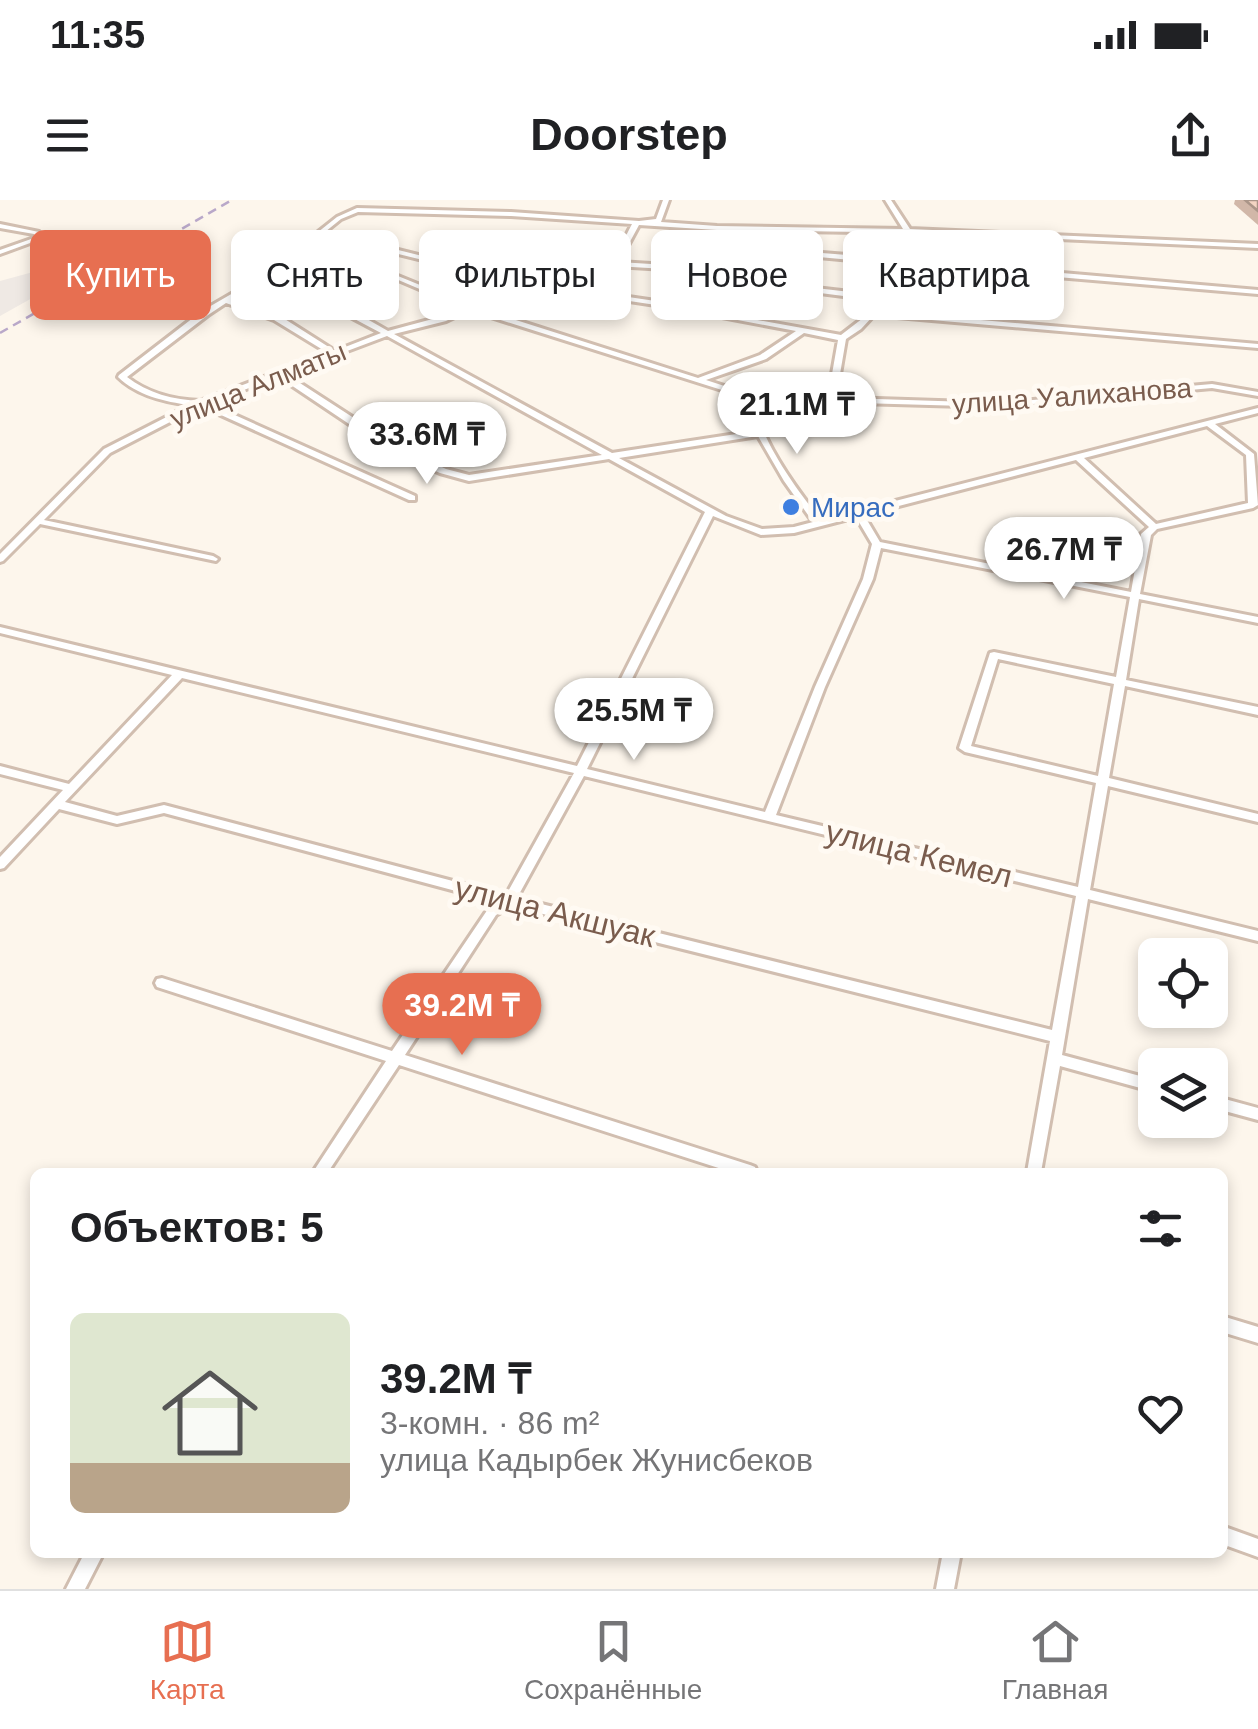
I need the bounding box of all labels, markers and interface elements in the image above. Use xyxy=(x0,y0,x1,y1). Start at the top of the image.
text: 11:35 xyxy=(50,14,145,56)
icon: menu xyxy=(40,108,95,163)
icon: share xyxy=(1163,108,1218,163)
text: Doorstep xyxy=(530,109,728,160)
chip: Купить xyxy=(30,230,211,320)
chip: Снять xyxy=(231,230,399,320)
chip: Фильтры xyxy=(419,230,631,320)
chip: Новое xyxy=(651,230,823,320)
chip: Квартира xyxy=(843,230,1064,320)
street label: улица Алматы xyxy=(166,336,350,434)
pin: 21.1M ₸ xyxy=(705,372,889,457)
street label: улица Уалиханова xyxy=(951,372,1193,420)
text: 21.1M ₸ xyxy=(739,386,855,422)
pin: 33.6M ₸ xyxy=(335,402,519,487)
text: 33.6M ₸ xyxy=(369,416,485,452)
place label: Мирас xyxy=(811,492,895,523)
marker: Мирас xyxy=(780,496,802,518)
pin: 26.7M ₸ xyxy=(972,517,1156,602)
text: 26.7M ₸ xyxy=(1006,531,1122,567)
pin: 25.5M ₸ xyxy=(542,678,726,763)
text: 25.5M ₸ xyxy=(576,692,692,728)
street label: улица Кемел xyxy=(822,813,1016,895)
street label: улица Акшуак xyxy=(451,870,660,955)
map controls xyxy=(1138,938,1228,1138)
button: locate xyxy=(1138,938,1228,1028)
pin: 39.2M ₸ xyxy=(370,973,554,1058)
text: 39.2M ₸ xyxy=(404,987,520,1023)
button: layers xyxy=(1138,1048,1228,1138)
icon: filters xyxy=(1133,1201,1188,1256)
text: Объектов: 5 xyxy=(70,1204,324,1251)
icon: home xyxy=(150,1353,270,1473)
text: 39.2M ₸ xyxy=(380,1355,531,1402)
icon: heart xyxy=(1133,1386,1188,1441)
text: 3-комн. · 86 m² xyxy=(380,1405,599,1441)
text: улица Кадырбек Жунисбеков xyxy=(380,1442,813,1478)
tab: Карта xyxy=(150,1614,225,1706)
tab: Сохранённые xyxy=(524,1614,702,1706)
tab: Главная xyxy=(1002,1614,1108,1706)

